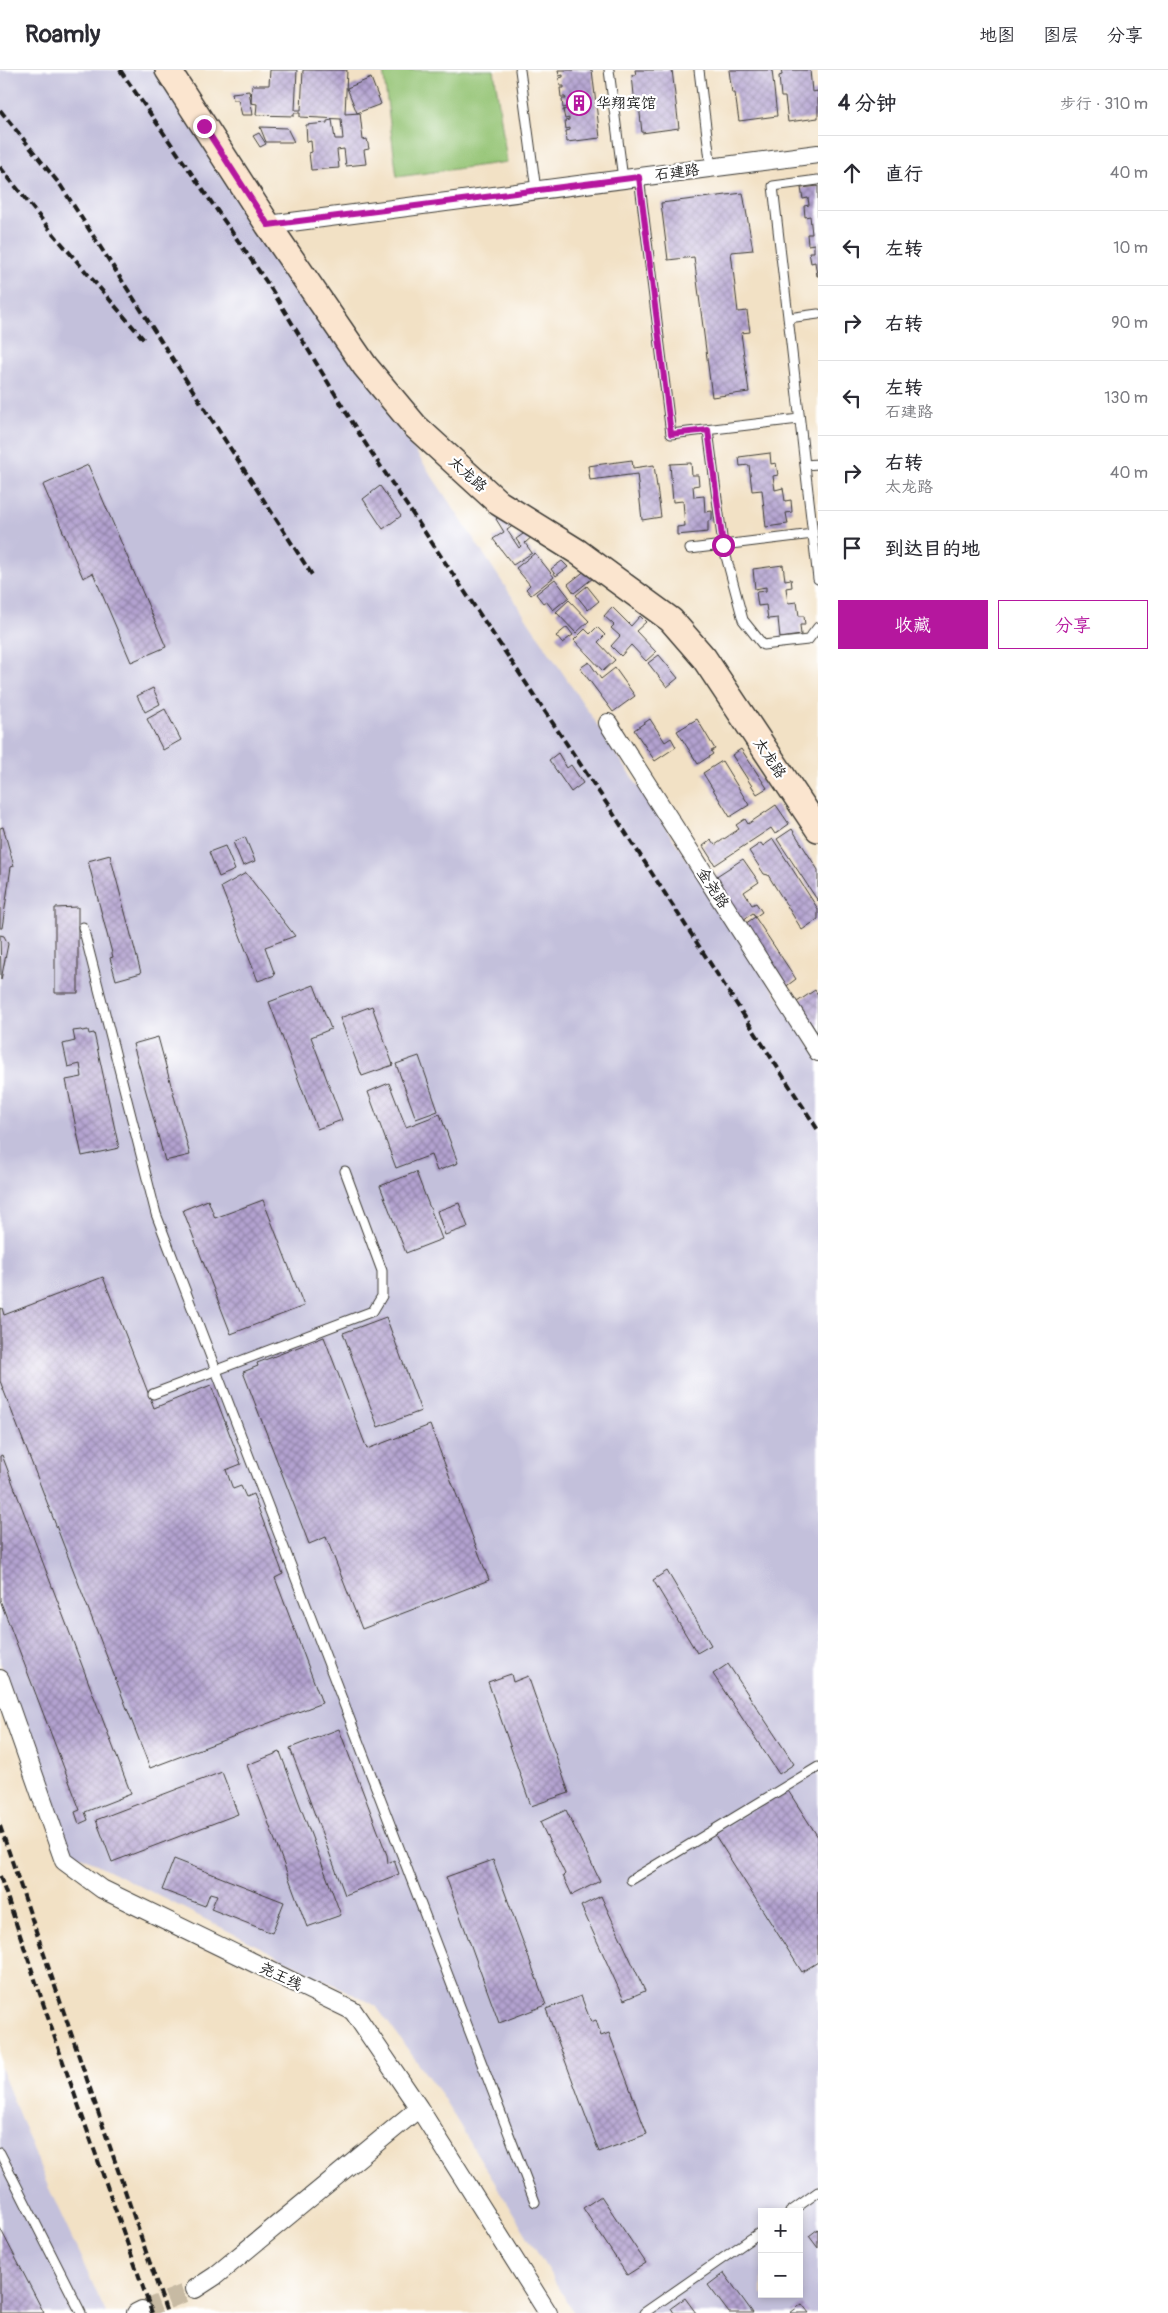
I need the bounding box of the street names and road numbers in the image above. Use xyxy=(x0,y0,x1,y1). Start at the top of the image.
street label: 石建路 xyxy=(654,160,701,185)
street label: 太龙路 xyxy=(445,452,491,496)
street label: 太龙路 xyxy=(749,734,790,782)
street label: 金尧路 xyxy=(692,864,733,912)
street label: 尧王线 xyxy=(256,1958,305,1995)

